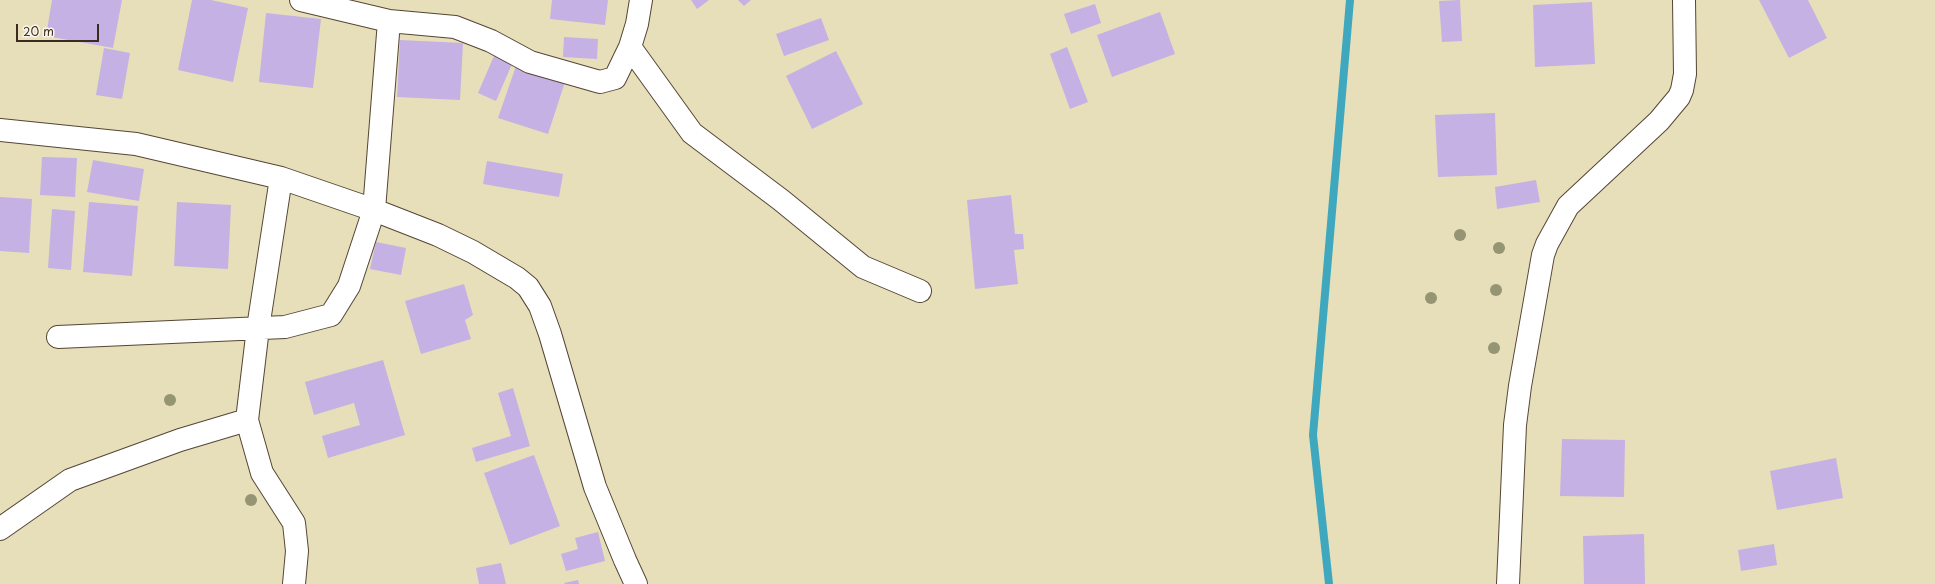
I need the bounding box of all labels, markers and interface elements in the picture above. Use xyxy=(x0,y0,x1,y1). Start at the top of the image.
scale bar xyxy=(18,16,101,42)
text: 20 m xyxy=(23,22,54,40)

